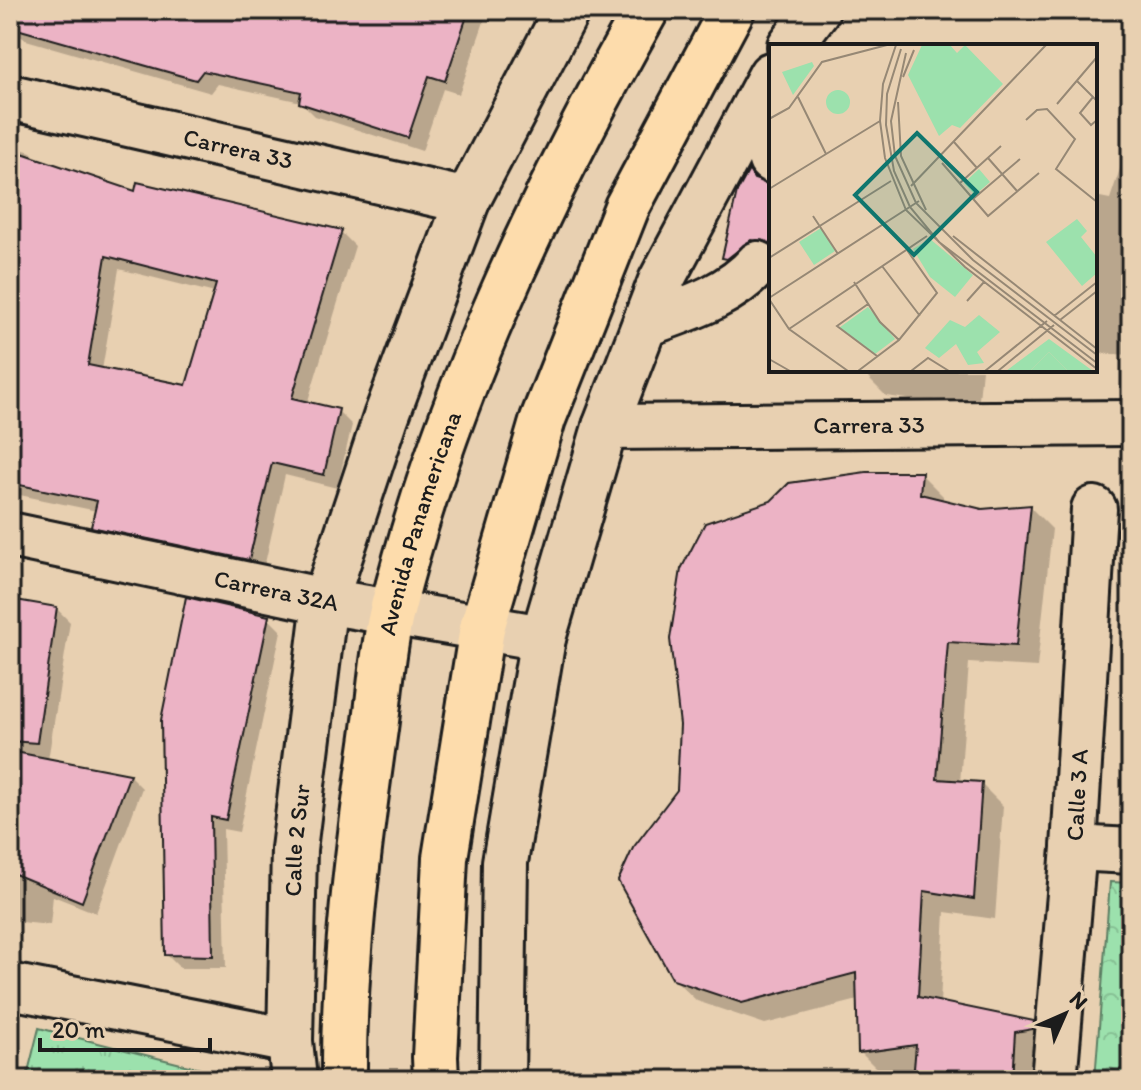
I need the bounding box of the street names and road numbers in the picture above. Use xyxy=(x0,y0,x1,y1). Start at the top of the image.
street label: Carrera 33 xyxy=(181,122,296,175)
street label: Avenida Panamericana xyxy=(372,406,467,638)
street label: Carrera 33 xyxy=(813,410,925,439)
street label: Carrera 32A xyxy=(211,563,341,617)
street label: Calle 3 A xyxy=(1059,748,1094,842)
street label: Calle 2 Sur xyxy=(278,782,316,897)

